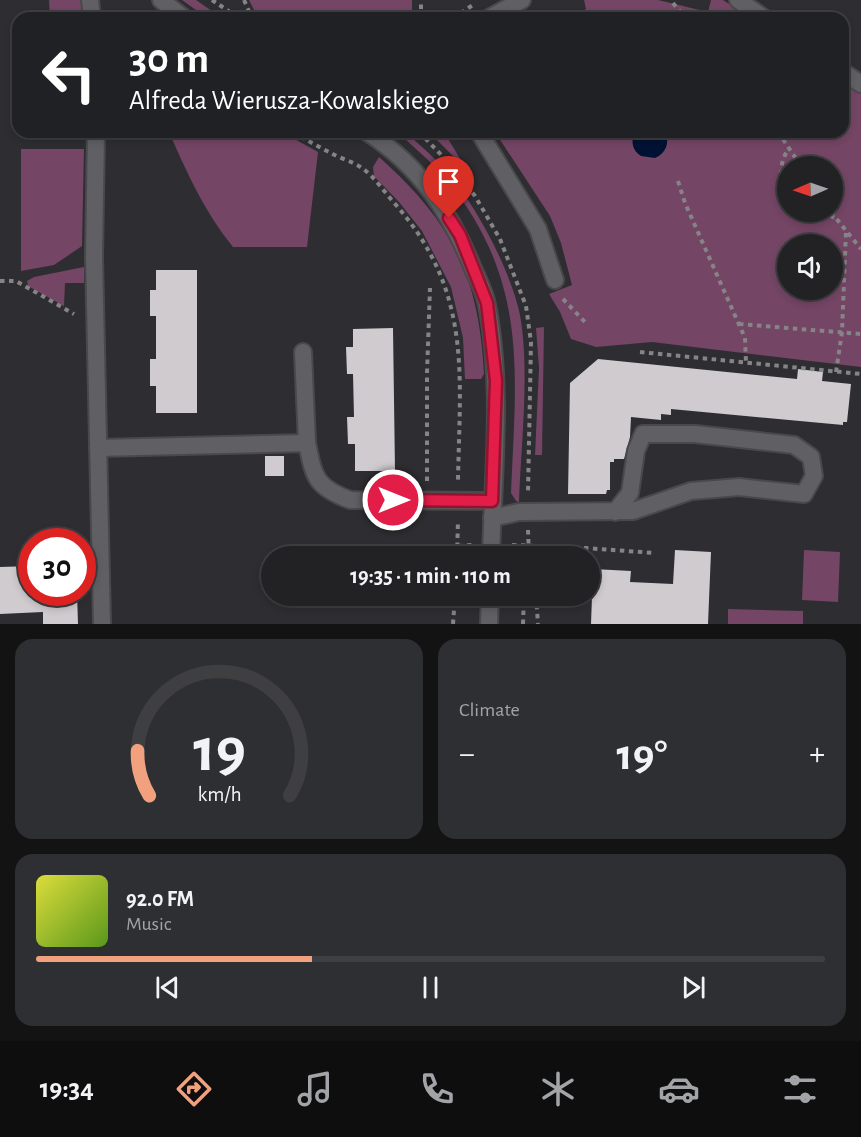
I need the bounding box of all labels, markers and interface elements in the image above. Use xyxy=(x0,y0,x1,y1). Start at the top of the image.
icon: left xyxy=(30,36,108,114)
text: 30 m xyxy=(129,38,209,80)
text: Alfreda Wierusza-Kowalskiego xyxy=(129,87,450,114)
pin xyxy=(423,156,474,218)
north arrow xyxy=(777,156,843,222)
map controls xyxy=(777,156,843,300)
icon: arrive xyxy=(432,165,465,198)
button: sound xyxy=(777,234,843,300)
position arrow xyxy=(361,468,425,532)
speed limit sign: 30 xyxy=(18,528,96,606)
text: 19:35 · 1 min · 110 m xyxy=(350,565,511,587)
text: Climate xyxy=(459,700,520,720)
text: 19 xyxy=(193,720,245,782)
text: 19° xyxy=(616,733,668,778)
text: − xyxy=(459,738,475,771)
text: + xyxy=(809,738,825,771)
text: km/h xyxy=(197,784,241,805)
text: 92.0 FM xyxy=(126,888,194,910)
text: Music xyxy=(126,914,172,934)
icon: previous xyxy=(151,971,184,1004)
icon: pause xyxy=(414,971,447,1004)
icon: next xyxy=(677,971,710,1004)
icon: directions xyxy=(173,1068,215,1110)
icon: music xyxy=(294,1068,336,1110)
icon: phone xyxy=(416,1068,458,1110)
icon: climate xyxy=(537,1068,579,1110)
icon: car xyxy=(658,1068,700,1110)
icon: filters xyxy=(779,1068,821,1110)
text: 19:34 xyxy=(40,1075,94,1102)

